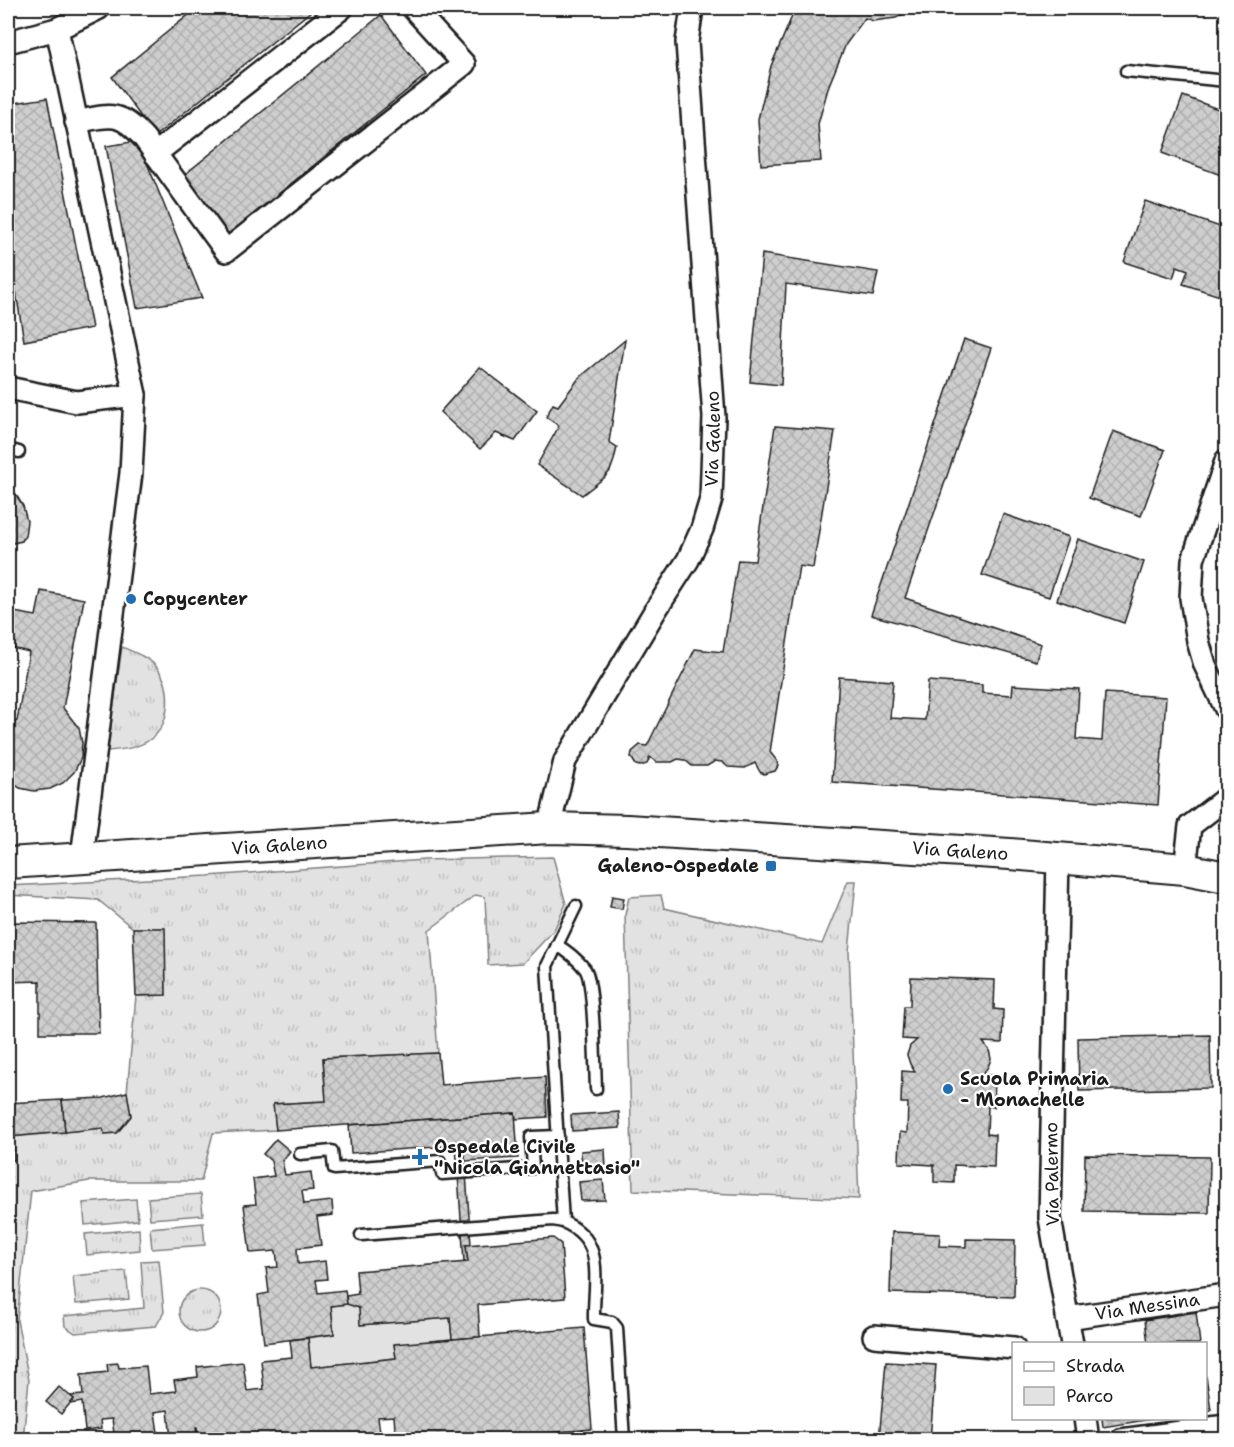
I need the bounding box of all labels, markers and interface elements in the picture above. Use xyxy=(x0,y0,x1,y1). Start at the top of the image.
street label: Via Galeno xyxy=(699,390,726,487)
place label: Copycenter xyxy=(143,587,248,611)
marker: Copycenter xyxy=(124,592,138,606)
street label: Via Galeno xyxy=(231,830,328,861)
street label: Via Galeno xyxy=(911,836,1009,866)
place label: Galeno-Ospedale xyxy=(598,854,759,878)
marker: Galeno-Ospedale xyxy=(764,859,778,873)
place label: Scuola Primaria - Monachelle xyxy=(960,1067,1110,1112)
marker: Scuola Primaria - Monachelle xyxy=(941,1082,955,1096)
street label: Via Palermo xyxy=(1039,1122,1065,1226)
place label: Ospedale Civile "Nicola Giannettasio" xyxy=(434,1135,640,1180)
marker: Ospedale Civile "Nicola Giannettasio" xyxy=(411,1148,429,1166)
street label: Via Messina xyxy=(1093,1287,1201,1326)
legend xyxy=(1012,1342,1207,1420)
text: Strada xyxy=(1066,1354,1125,1378)
text: Parco xyxy=(1066,1384,1114,1408)

